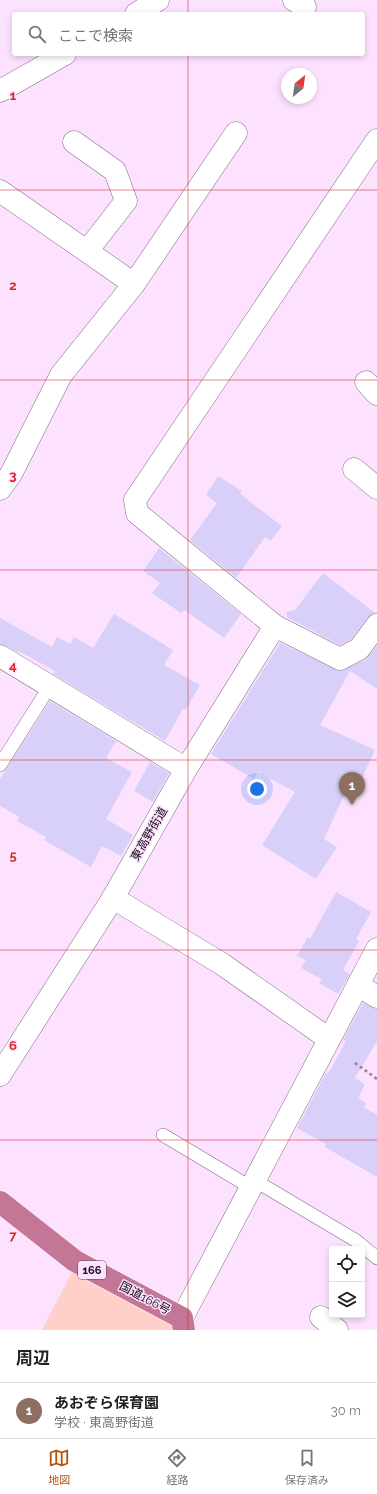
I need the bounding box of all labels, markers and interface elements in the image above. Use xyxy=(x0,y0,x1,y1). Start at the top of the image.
search box xyxy=(12,12,365,56)
icon: search xyxy=(26,23,48,45)
text: ここで検索 xyxy=(58,27,133,45)
north arrow xyxy=(281,68,317,104)
text: 1 xyxy=(10,88,17,103)
text: 2 xyxy=(9,278,17,293)
text: 3 xyxy=(9,468,17,483)
text: 4 xyxy=(9,658,17,673)
pin: 1 xyxy=(339,772,365,805)
your location xyxy=(247,779,267,799)
street label: 東高野街道 xyxy=(128,805,170,863)
text: 5 xyxy=(9,848,17,863)
text: 6 xyxy=(9,1038,17,1053)
text: 7 xyxy=(9,1228,17,1243)
map controls xyxy=(329,1246,365,1318)
button: locate xyxy=(329,1246,365,1282)
road number: 166 xyxy=(78,1261,106,1279)
street label: 国道166号 xyxy=(117,1279,173,1317)
button: layers xyxy=(329,1282,365,1318)
text: 周辺 xyxy=(16,1348,50,1368)
text: あおぞら保育園 xyxy=(54,1394,159,1412)
text: 1 xyxy=(26,1403,32,1418)
text: 30 m xyxy=(331,1403,361,1418)
text: 学校 · 東高野街道 xyxy=(54,1415,154,1430)
tab: 地図 xyxy=(48,1447,70,1487)
tab: 経路 xyxy=(166,1447,188,1487)
tab: 保存済み xyxy=(285,1447,329,1487)

